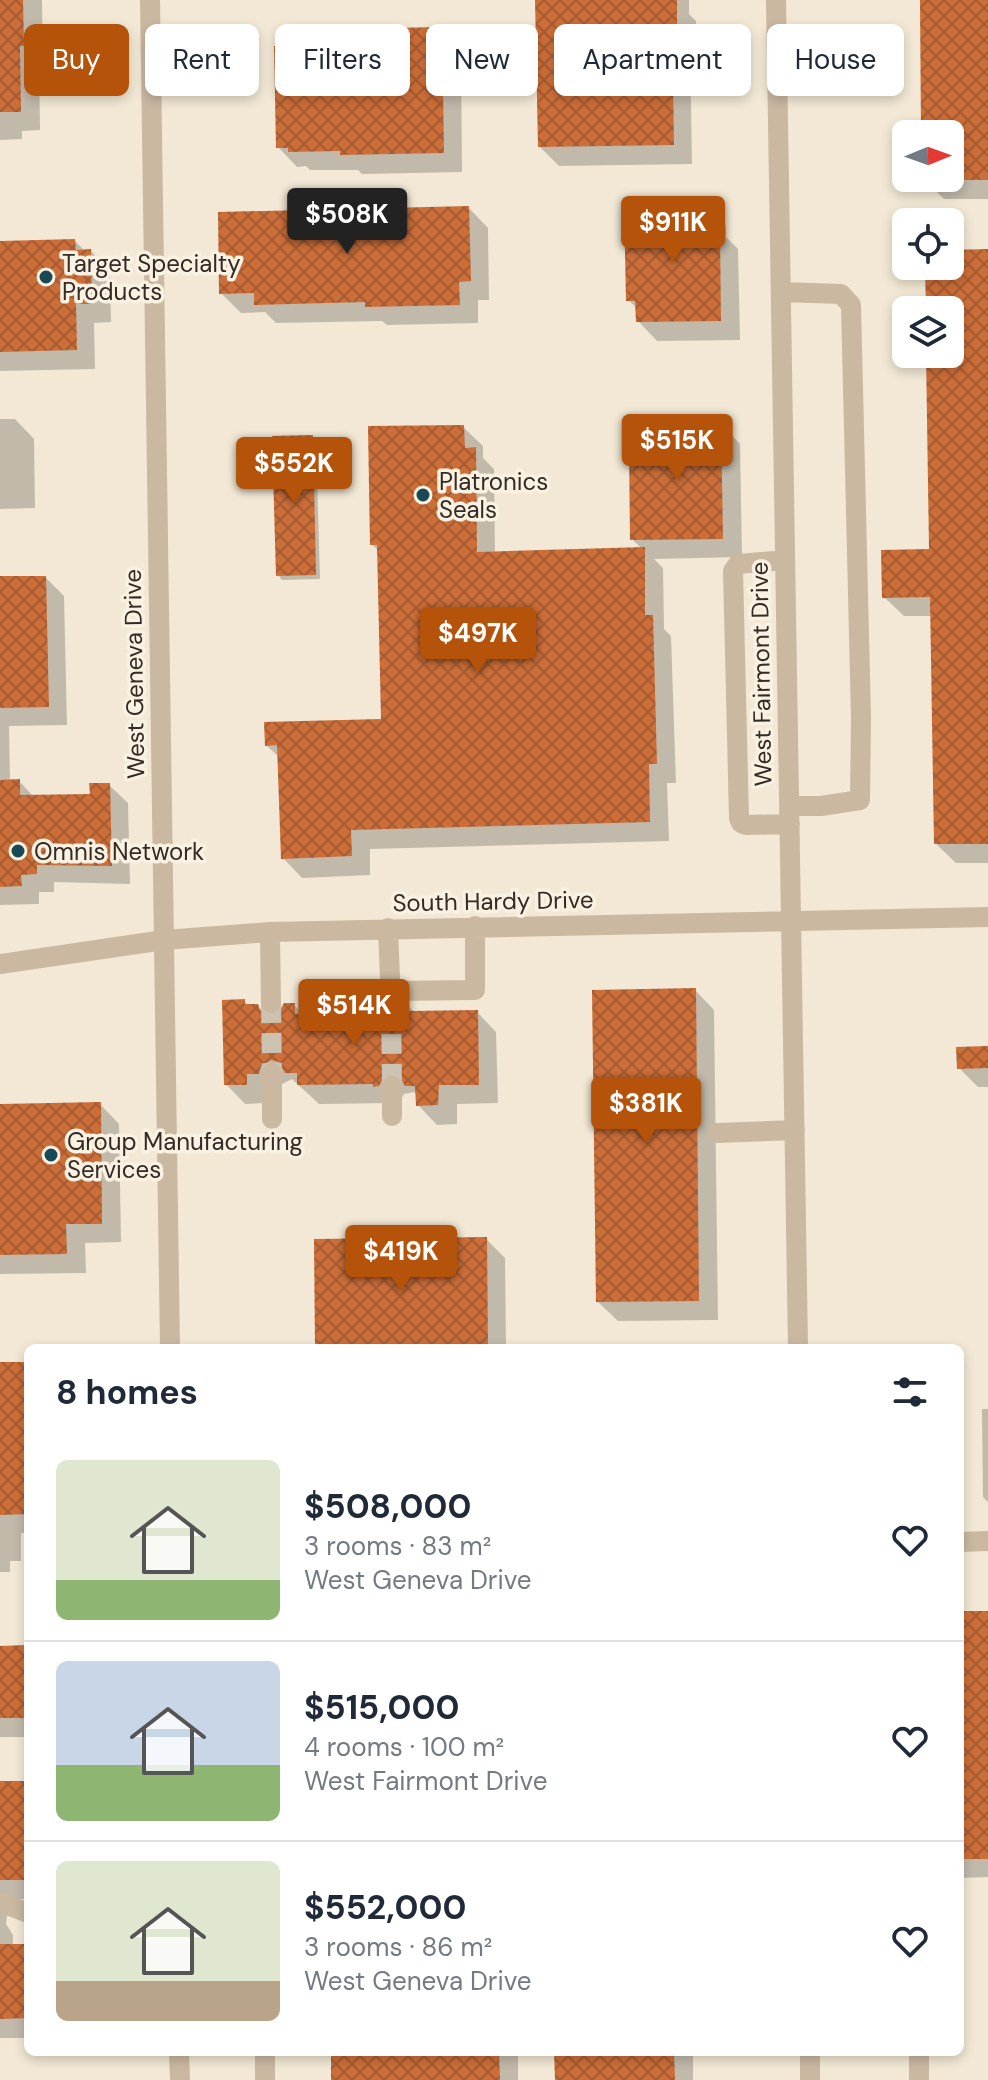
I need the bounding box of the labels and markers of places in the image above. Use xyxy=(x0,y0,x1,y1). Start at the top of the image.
pin: $508K xyxy=(291,188,403,256)
pin: $911K xyxy=(617,196,729,264)
place label: Target Specialty Products xyxy=(62,248,241,307)
marker: Target Specialty Products xyxy=(37,268,55,286)
pin: $515K xyxy=(621,414,733,482)
pin: $552K xyxy=(238,437,350,505)
place label: Platronics Seals xyxy=(439,466,548,525)
marker: Platronics Seals xyxy=(414,486,432,504)
pin: $497K xyxy=(422,607,534,675)
place label: Omnis Network xyxy=(34,836,204,867)
marker: Omnis Network xyxy=(9,842,27,860)
pin: $514K xyxy=(298,979,410,1047)
pin: $381K xyxy=(590,1077,702,1145)
place label: Group Manufacturing Services xyxy=(67,1126,303,1185)
marker: Group Manufacturing Services xyxy=(42,1146,60,1164)
pin: $419K xyxy=(345,1225,457,1293)

